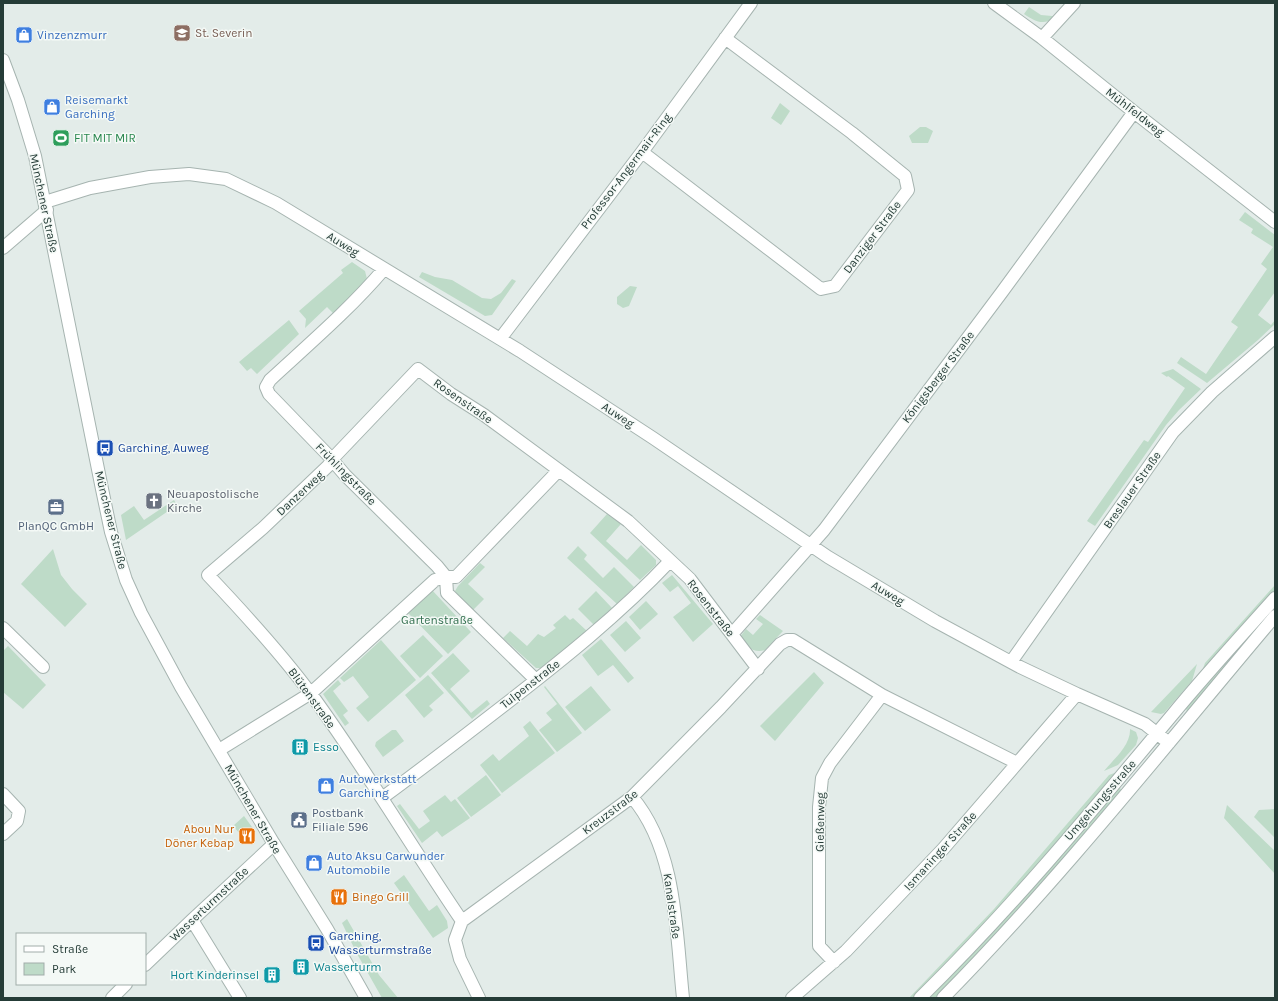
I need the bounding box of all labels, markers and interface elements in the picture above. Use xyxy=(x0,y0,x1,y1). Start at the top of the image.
school or university icon: St. Severin xyxy=(172,23,192,43)
shop icon: Vinzenzmurr xyxy=(14,25,34,45)
place label: St. Severin xyxy=(195,26,253,40)
place label: Vinzenzmurr xyxy=(37,28,107,42)
street label: Mühlfeldweg xyxy=(1103,85,1167,139)
place label: Reisemarkt Garching xyxy=(65,93,128,121)
shop icon: Reisemarkt Garching xyxy=(42,97,62,117)
street label: Professor-Angermair-Ring xyxy=(578,110,674,232)
sports icon: FIT MIT MIR xyxy=(51,128,71,148)
place label: FIT MIT MIR xyxy=(74,131,136,145)
street label: Münchener Straße xyxy=(27,152,61,254)
street label: Danziger Straße xyxy=(840,198,904,276)
street label: Auweg xyxy=(324,229,362,260)
street label: Königsberger Straße xyxy=(899,328,977,426)
street label: Rosenstraße xyxy=(431,376,495,426)
street label: Auweg xyxy=(599,399,637,431)
bus stop icon: Garching, Auweg xyxy=(95,438,115,458)
street label: Frühlingstraße xyxy=(313,440,379,508)
place label: Garching, Auweg xyxy=(118,441,209,455)
street label: Breslauer Straße xyxy=(1100,449,1164,531)
street label: Danzerweg xyxy=(273,467,327,518)
street label: Münchener Straße xyxy=(92,469,130,571)
place label: Neuapostolische Kirche xyxy=(167,487,259,515)
church icon: Neuapostolische Kirche xyxy=(144,491,164,511)
office icon: PlanQC GmbH xyxy=(46,497,66,517)
place label: PlanQC GmbH xyxy=(18,519,94,533)
street label: Rosenstraße xyxy=(684,577,738,639)
street label: Auweg xyxy=(869,578,907,608)
park label: Gartenstraße xyxy=(401,613,473,627)
street label: Tulpenstraße xyxy=(498,656,562,712)
street label: Blütenstraße xyxy=(285,665,339,731)
building icon: Esso xyxy=(290,737,310,757)
place label: Esso xyxy=(313,740,339,754)
street label: Umgehungsstraße xyxy=(1061,757,1139,843)
street label: Münchener Straße xyxy=(222,762,284,856)
place label: Autowerkstatt Garching xyxy=(339,772,417,800)
shop icon: Autowerkstatt Garching xyxy=(316,776,336,796)
street label: Kreuzstraße xyxy=(579,787,641,837)
street label: Gießenweg xyxy=(812,792,828,852)
place label: Postbank Filiale 596 xyxy=(312,806,369,834)
street label: Ismaninger Straße xyxy=(901,808,979,894)
public building icon: Postbank Filiale 596 xyxy=(289,810,309,830)
place label: Abou Nur Döner Kebap xyxy=(165,822,235,850)
restaurant icon: Abou Nur Döner Kebap xyxy=(237,826,257,846)
place label: Auto Aksu Carwunder Automobile xyxy=(327,849,445,877)
shop icon: Auto Aksu Carwunder Automobile xyxy=(304,853,324,873)
street label: Wasserturmstraße xyxy=(167,864,251,944)
street label: Kanalstraße xyxy=(660,872,684,940)
restaurant icon: Bingo Grill xyxy=(329,887,349,907)
place label: Bingo Grill xyxy=(352,890,409,904)
place label: Garching, Wasserturmstraße xyxy=(329,929,432,957)
legend xyxy=(16,933,146,985)
bus stop icon: Garching, Wasserturmstraße xyxy=(306,933,326,953)
text: Straße xyxy=(52,942,88,956)
building icon: Wasserturm xyxy=(291,957,311,977)
place label: Wasserturm xyxy=(314,960,381,974)
text: Park xyxy=(52,962,77,976)
building icon: Hort Kinderinsel xyxy=(262,965,282,985)
place label: Hort Kinderinsel xyxy=(170,968,259,982)

